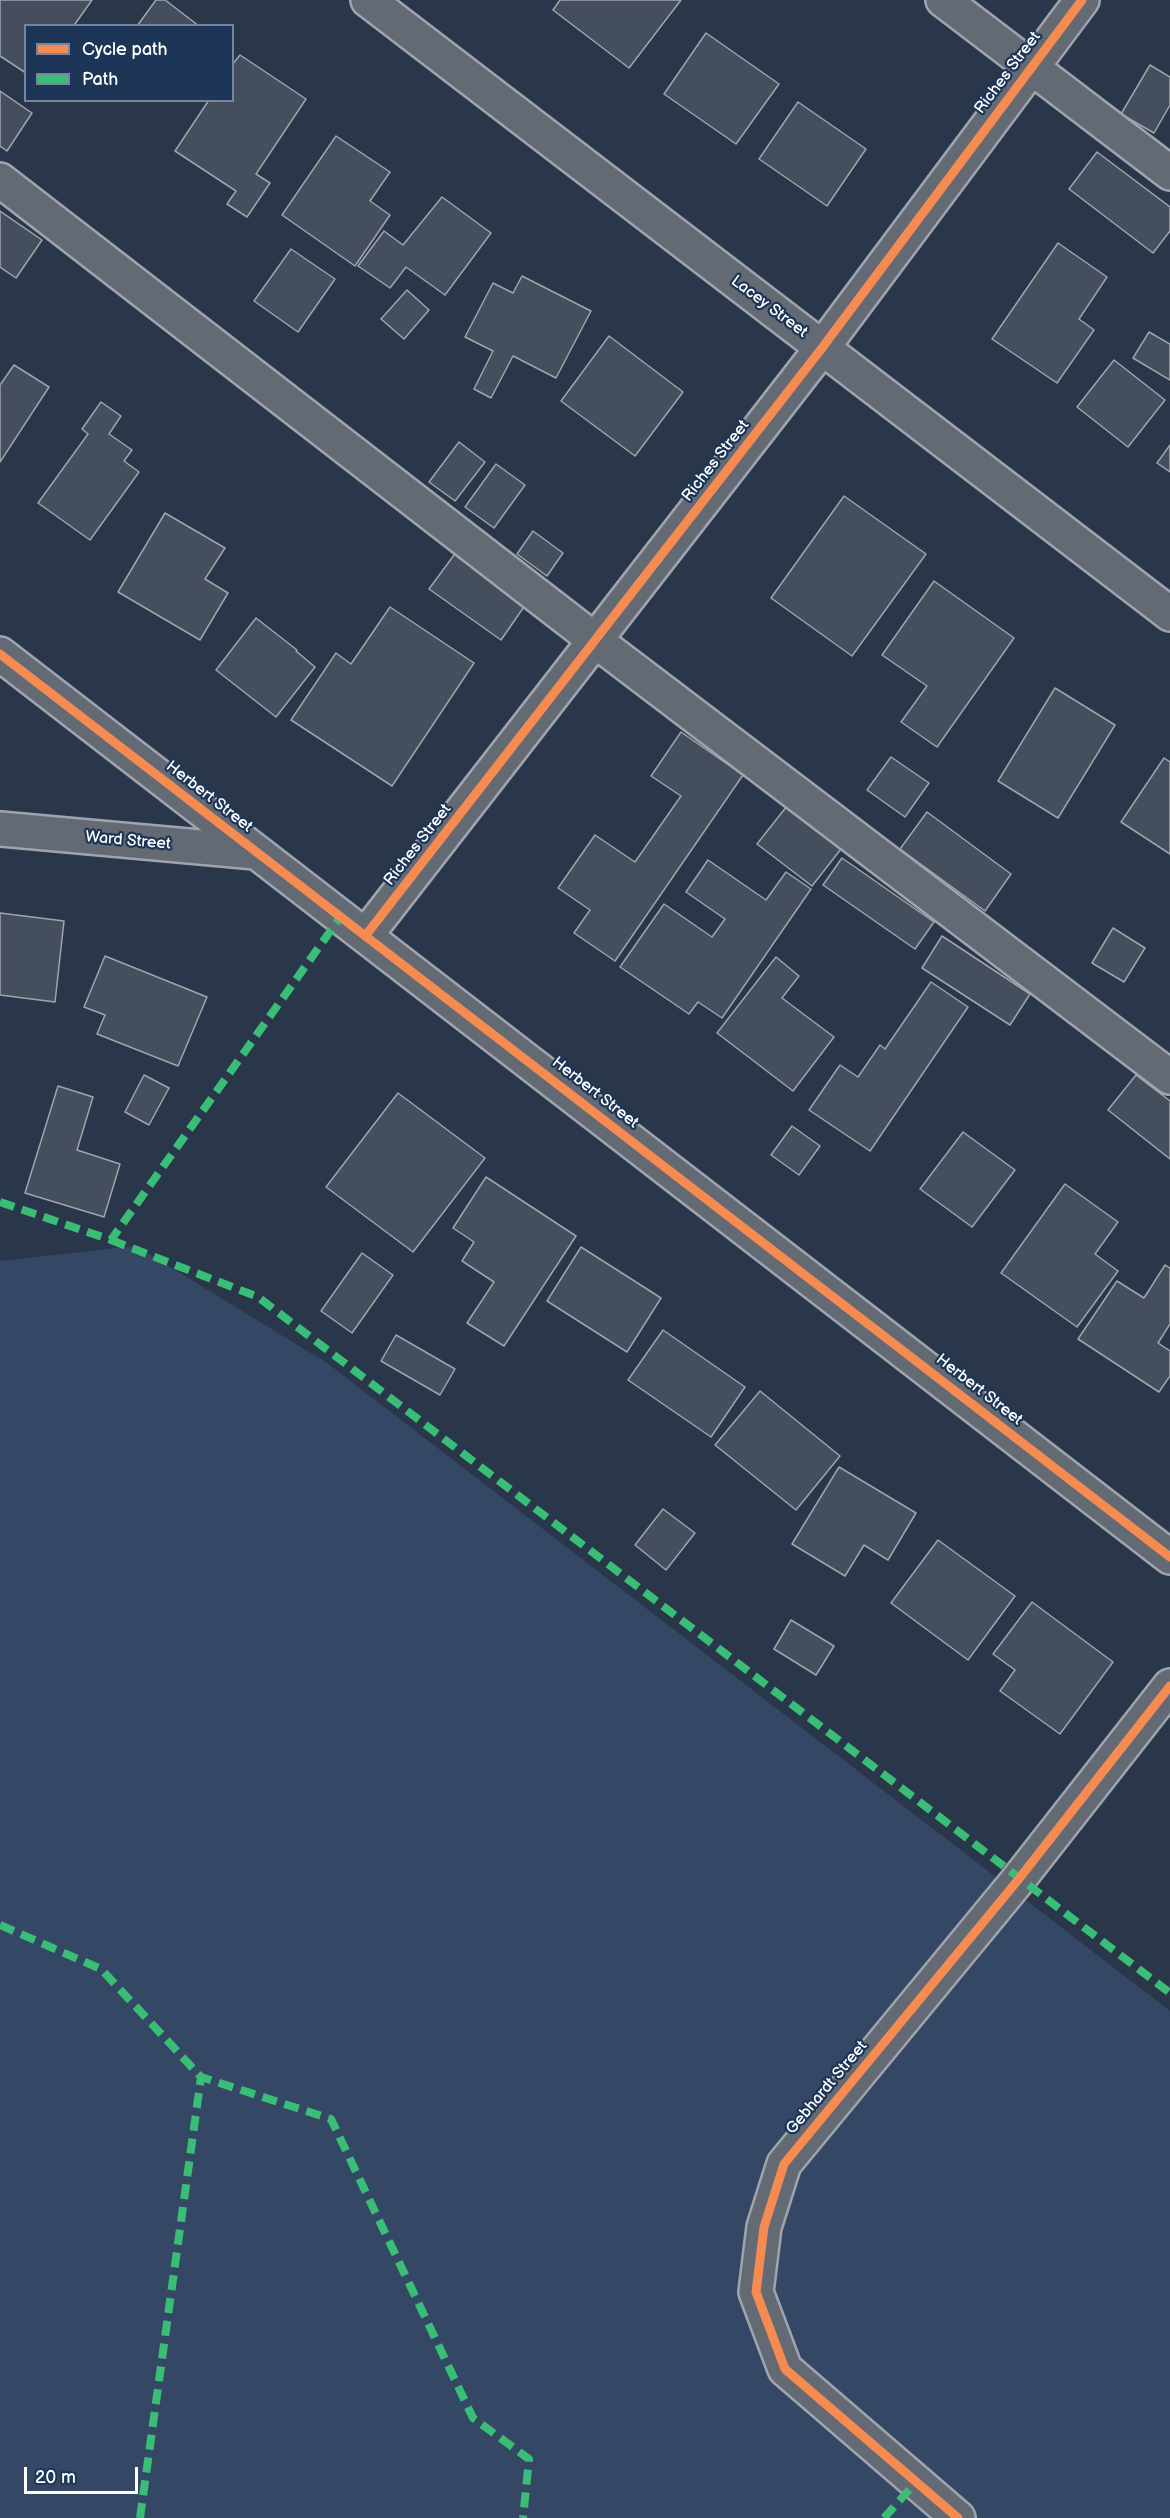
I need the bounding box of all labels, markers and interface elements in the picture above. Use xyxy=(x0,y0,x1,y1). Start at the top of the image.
legend xyxy=(24,24,234,102)
street label: Riches Street xyxy=(971,28,1045,118)
text: Cycle path xyxy=(82,39,168,60)
text: Path xyxy=(82,69,118,90)
street label: Lacey Street xyxy=(727,272,811,342)
street label: Riches Street xyxy=(678,416,754,506)
street label: Herbert Street xyxy=(162,757,256,837)
street label: Riches Street xyxy=(380,800,456,890)
street label: Ward Street xyxy=(85,828,171,854)
street label: Herbert Street xyxy=(548,1053,642,1133)
street label: Herbert Street xyxy=(932,1350,1026,1430)
street label: Gebhardt Street xyxy=(782,2037,872,2139)
scale bar xyxy=(27,2455,141,2493)
text: 20 m xyxy=(35,2467,76,2488)

